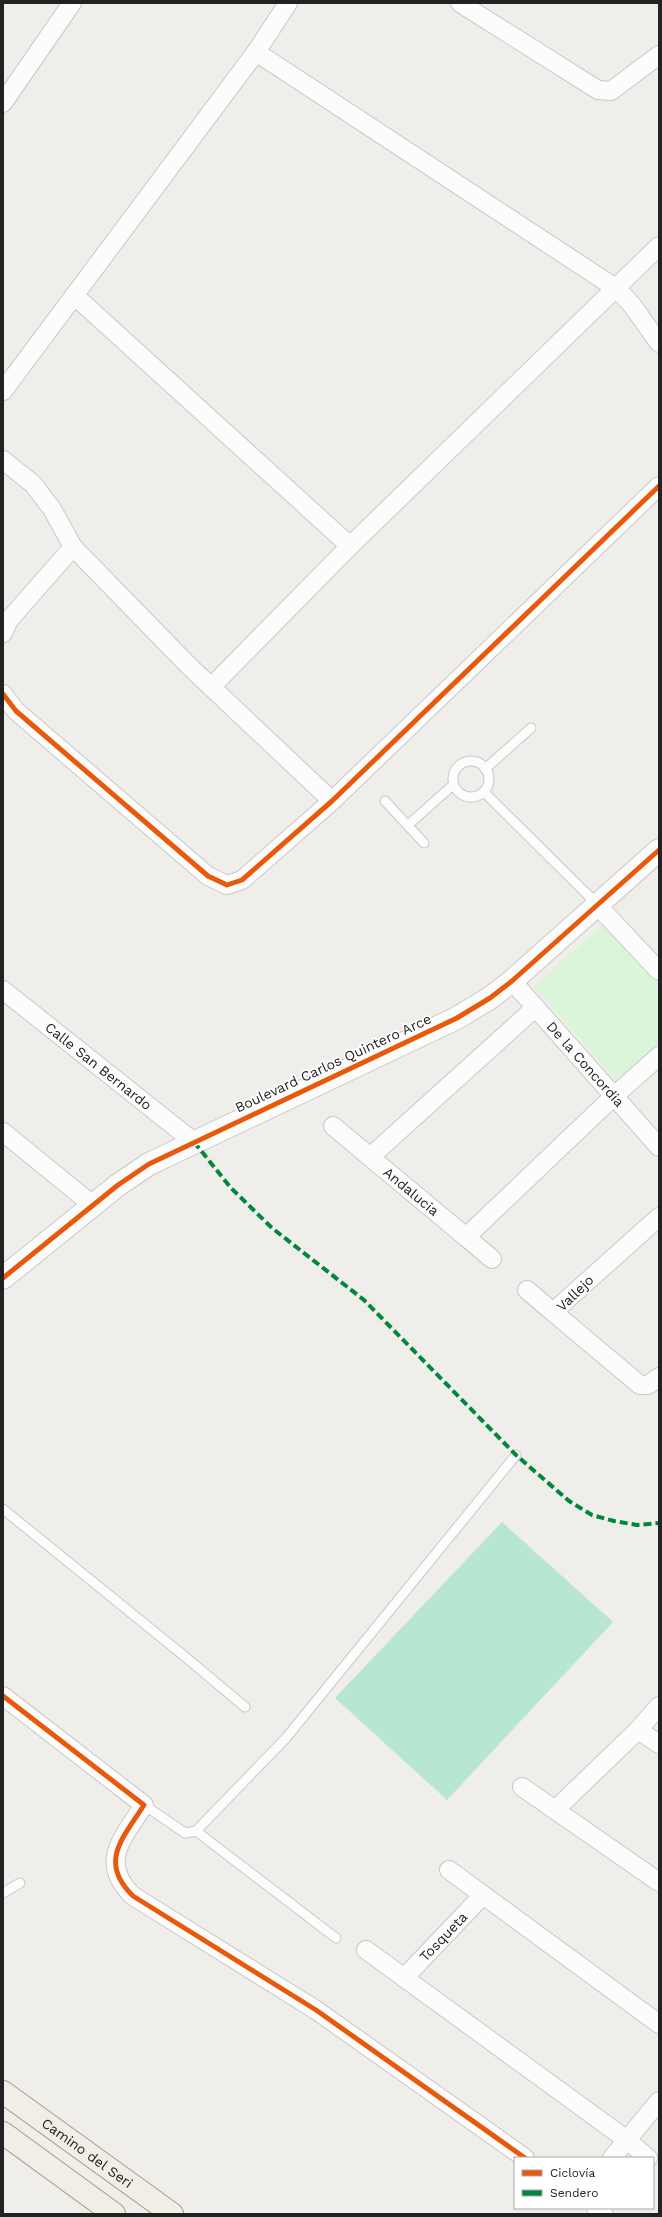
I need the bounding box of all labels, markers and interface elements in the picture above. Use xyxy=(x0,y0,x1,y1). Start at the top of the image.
street label: Boulevard Carlos Quintero Arce xyxy=(232,1010,434,1116)
street label: De la Concordia xyxy=(544,1018,628,1110)
street label: Calle San Bernardo xyxy=(42,1019,155,1113)
street label: Andalucia xyxy=(380,1164,442,1219)
street label: Vallejo xyxy=(553,1272,597,1314)
street label: Tosqueta xyxy=(416,1909,470,1965)
street label: Camino del Seri xyxy=(39,2115,136,2191)
legend xyxy=(514,2157,654,2209)
text: Ciclovía xyxy=(550,2166,595,2180)
text: Sendero xyxy=(550,2186,598,2200)

